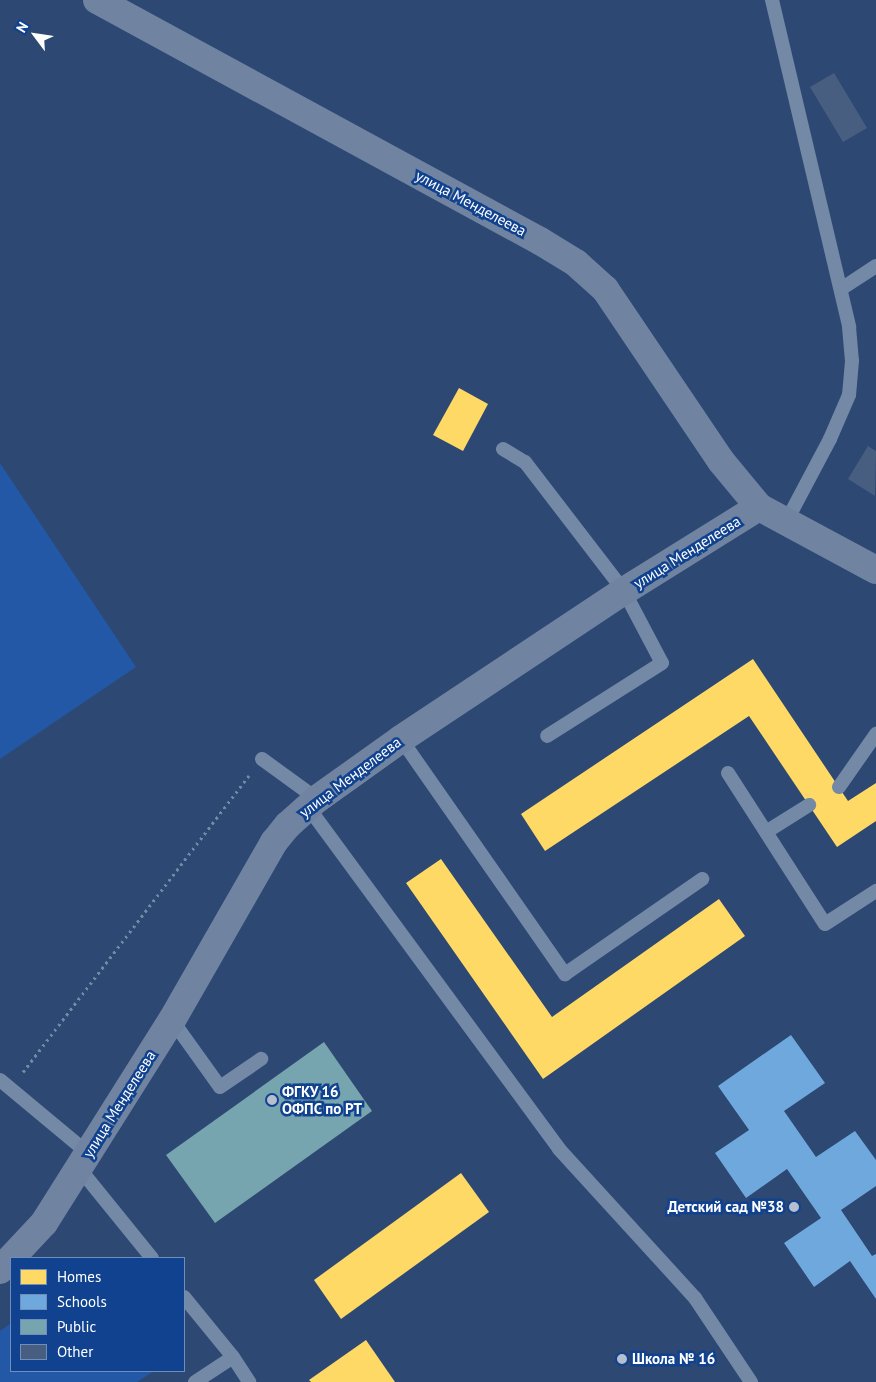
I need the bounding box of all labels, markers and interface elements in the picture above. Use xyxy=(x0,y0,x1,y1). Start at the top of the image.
north arrow xyxy=(10,10,60,60)
text: N xyxy=(12,19,32,36)
street label: улица Менделеева xyxy=(413,166,529,240)
street label: улица Менделеева xyxy=(630,512,744,592)
street label: улица Менделеева xyxy=(296,733,404,821)
street label: улица Менделеева xyxy=(79,1047,159,1161)
place label: ФГКУ 16 ОФПС по РТ xyxy=(282,1082,363,1117)
marker: ФГКУ 16 ОФПС по РТ xyxy=(266,1094,278,1106)
place label: Детский сад №38 xyxy=(667,1198,784,1216)
marker: Детский сад №38 xyxy=(788,1201,800,1213)
legend xyxy=(10,1257,185,1372)
text: Homes xyxy=(57,1267,101,1286)
text: Schools xyxy=(57,1292,107,1311)
text: Public xyxy=(57,1317,96,1336)
text: Other xyxy=(57,1342,93,1361)
place label: Школа № 16 xyxy=(632,1350,715,1368)
marker: Школа № 16 xyxy=(616,1353,628,1365)

